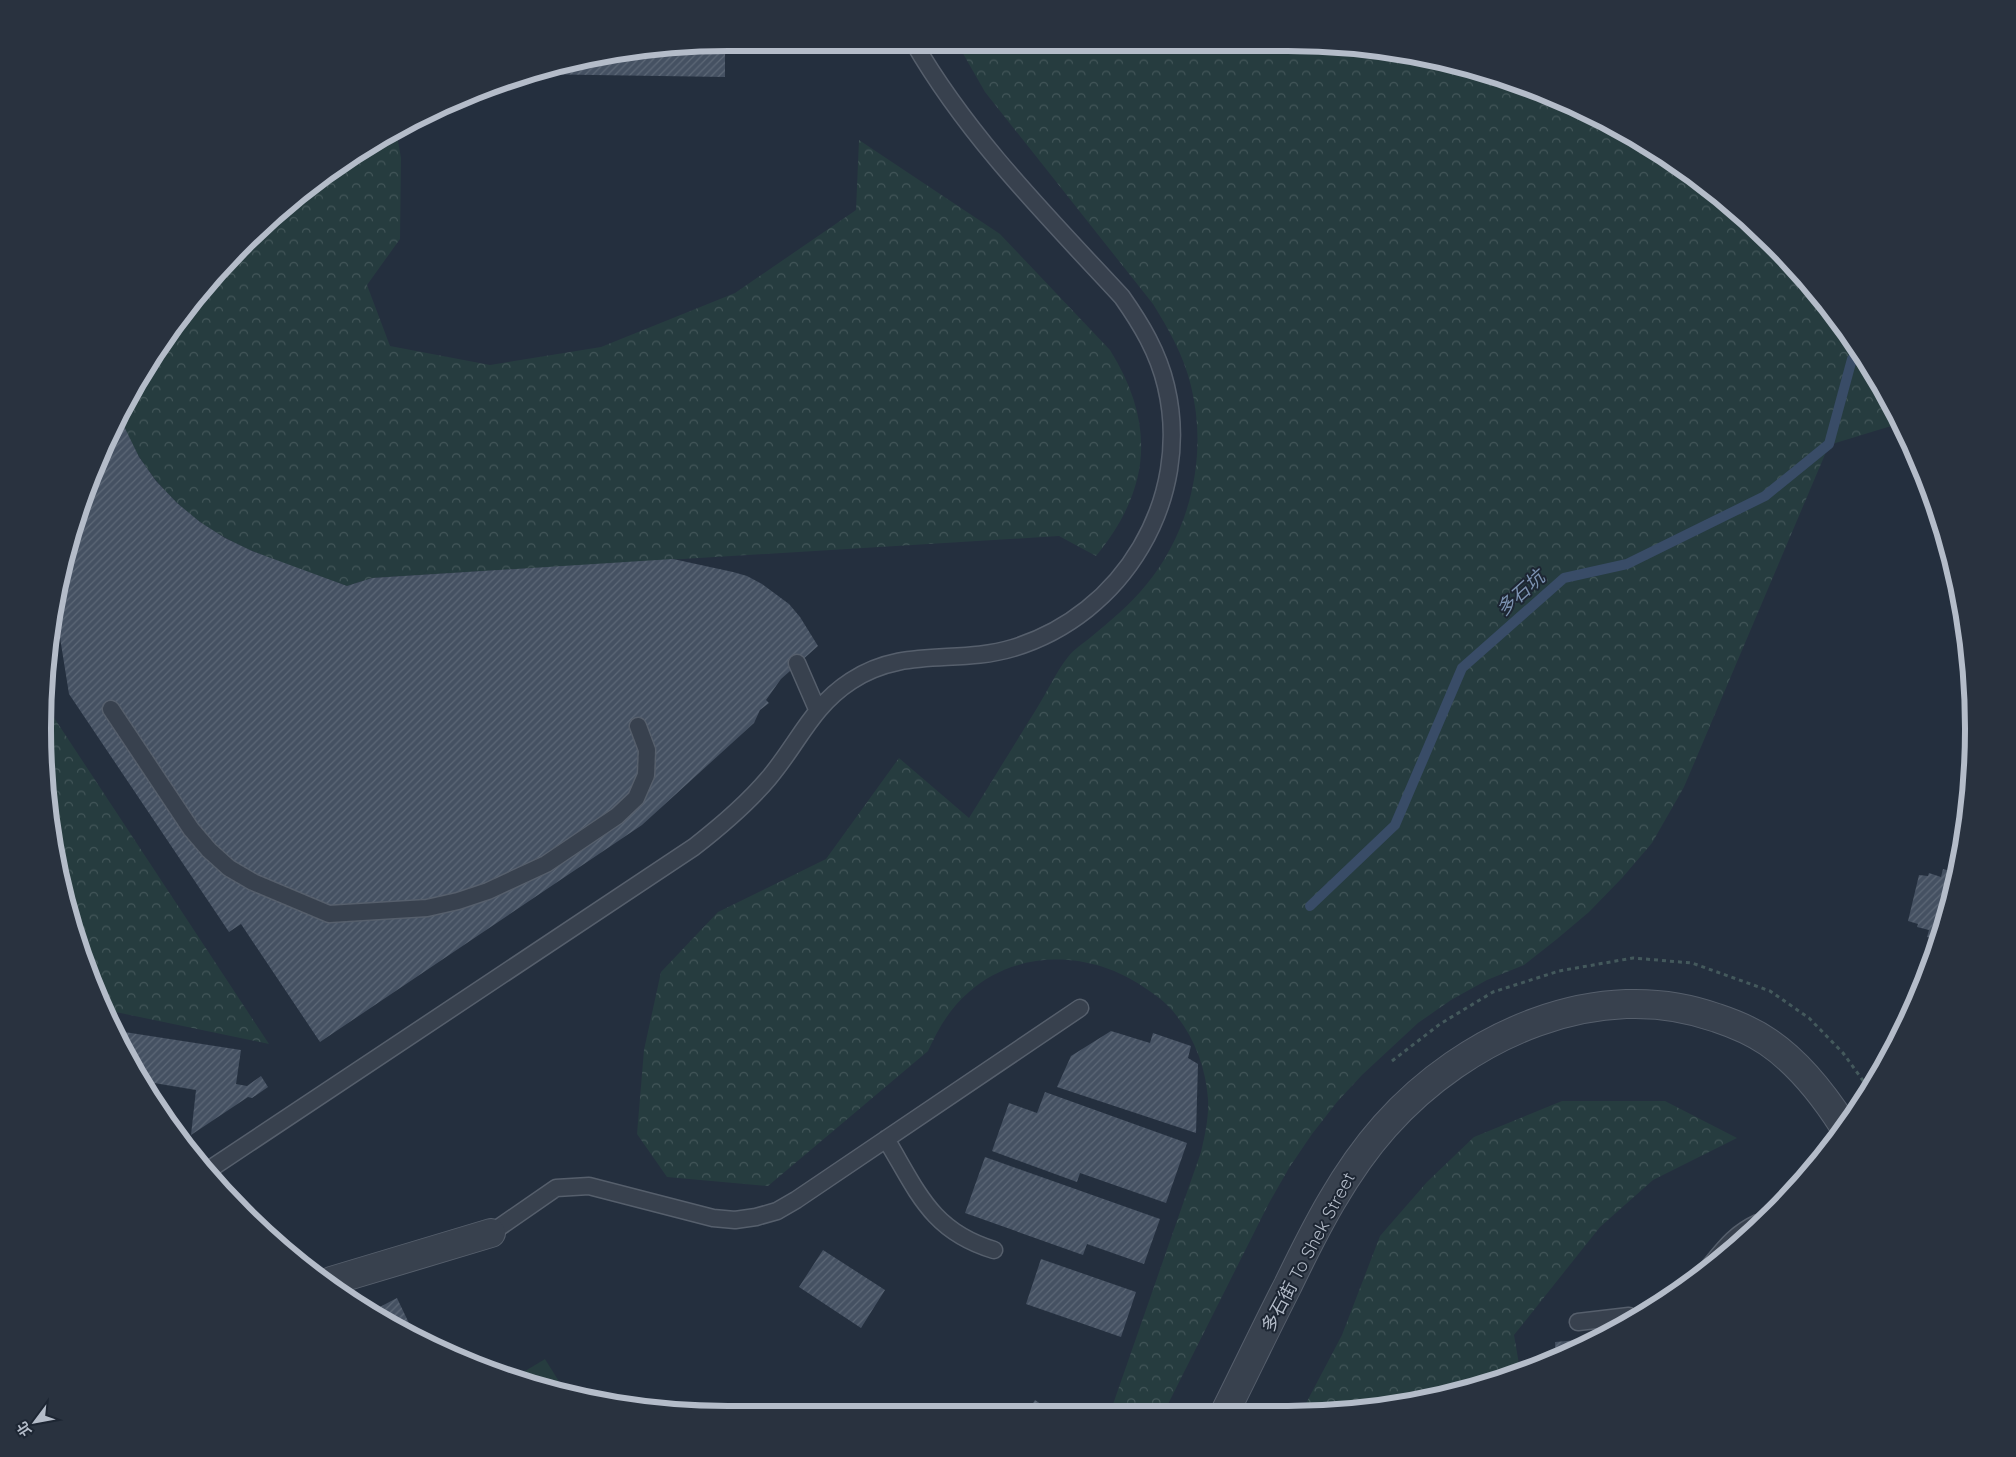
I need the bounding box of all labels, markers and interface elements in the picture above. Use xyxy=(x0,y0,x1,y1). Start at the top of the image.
water label: 多石坑 xyxy=(1491,563,1551,621)
street label: 多石街 To Shek Street xyxy=(1256,1168,1360,1336)
north arrow xyxy=(10,1397,60,1447)
text: 北 xyxy=(13,1418,35,1440)

